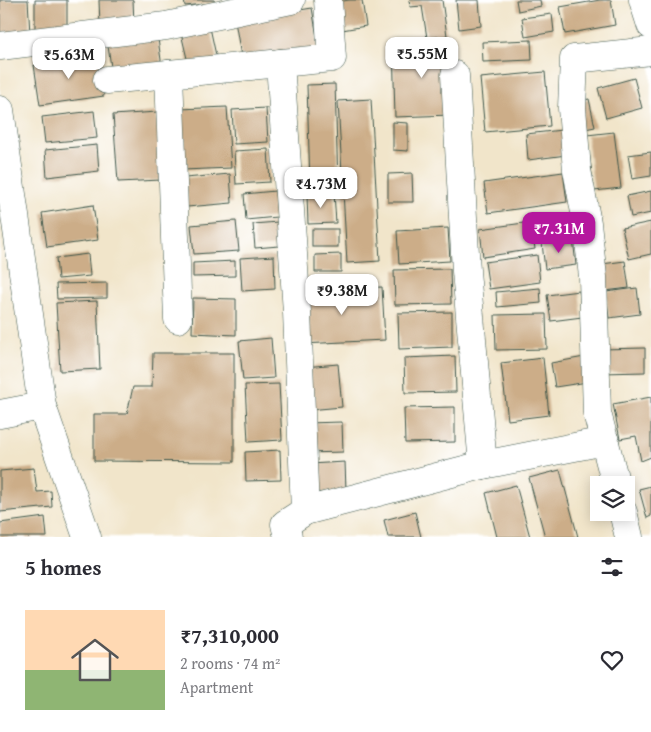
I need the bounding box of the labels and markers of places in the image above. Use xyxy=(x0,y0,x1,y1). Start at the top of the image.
pin: ₹5.55M xyxy=(381,36,463,79)
pin: ₹5.63M xyxy=(28,38,110,80)
pin: ₹4.73M xyxy=(280,166,362,209)
pin: ₹7.31M xyxy=(518,212,600,254)
pin: ₹9.38M xyxy=(301,274,383,316)

